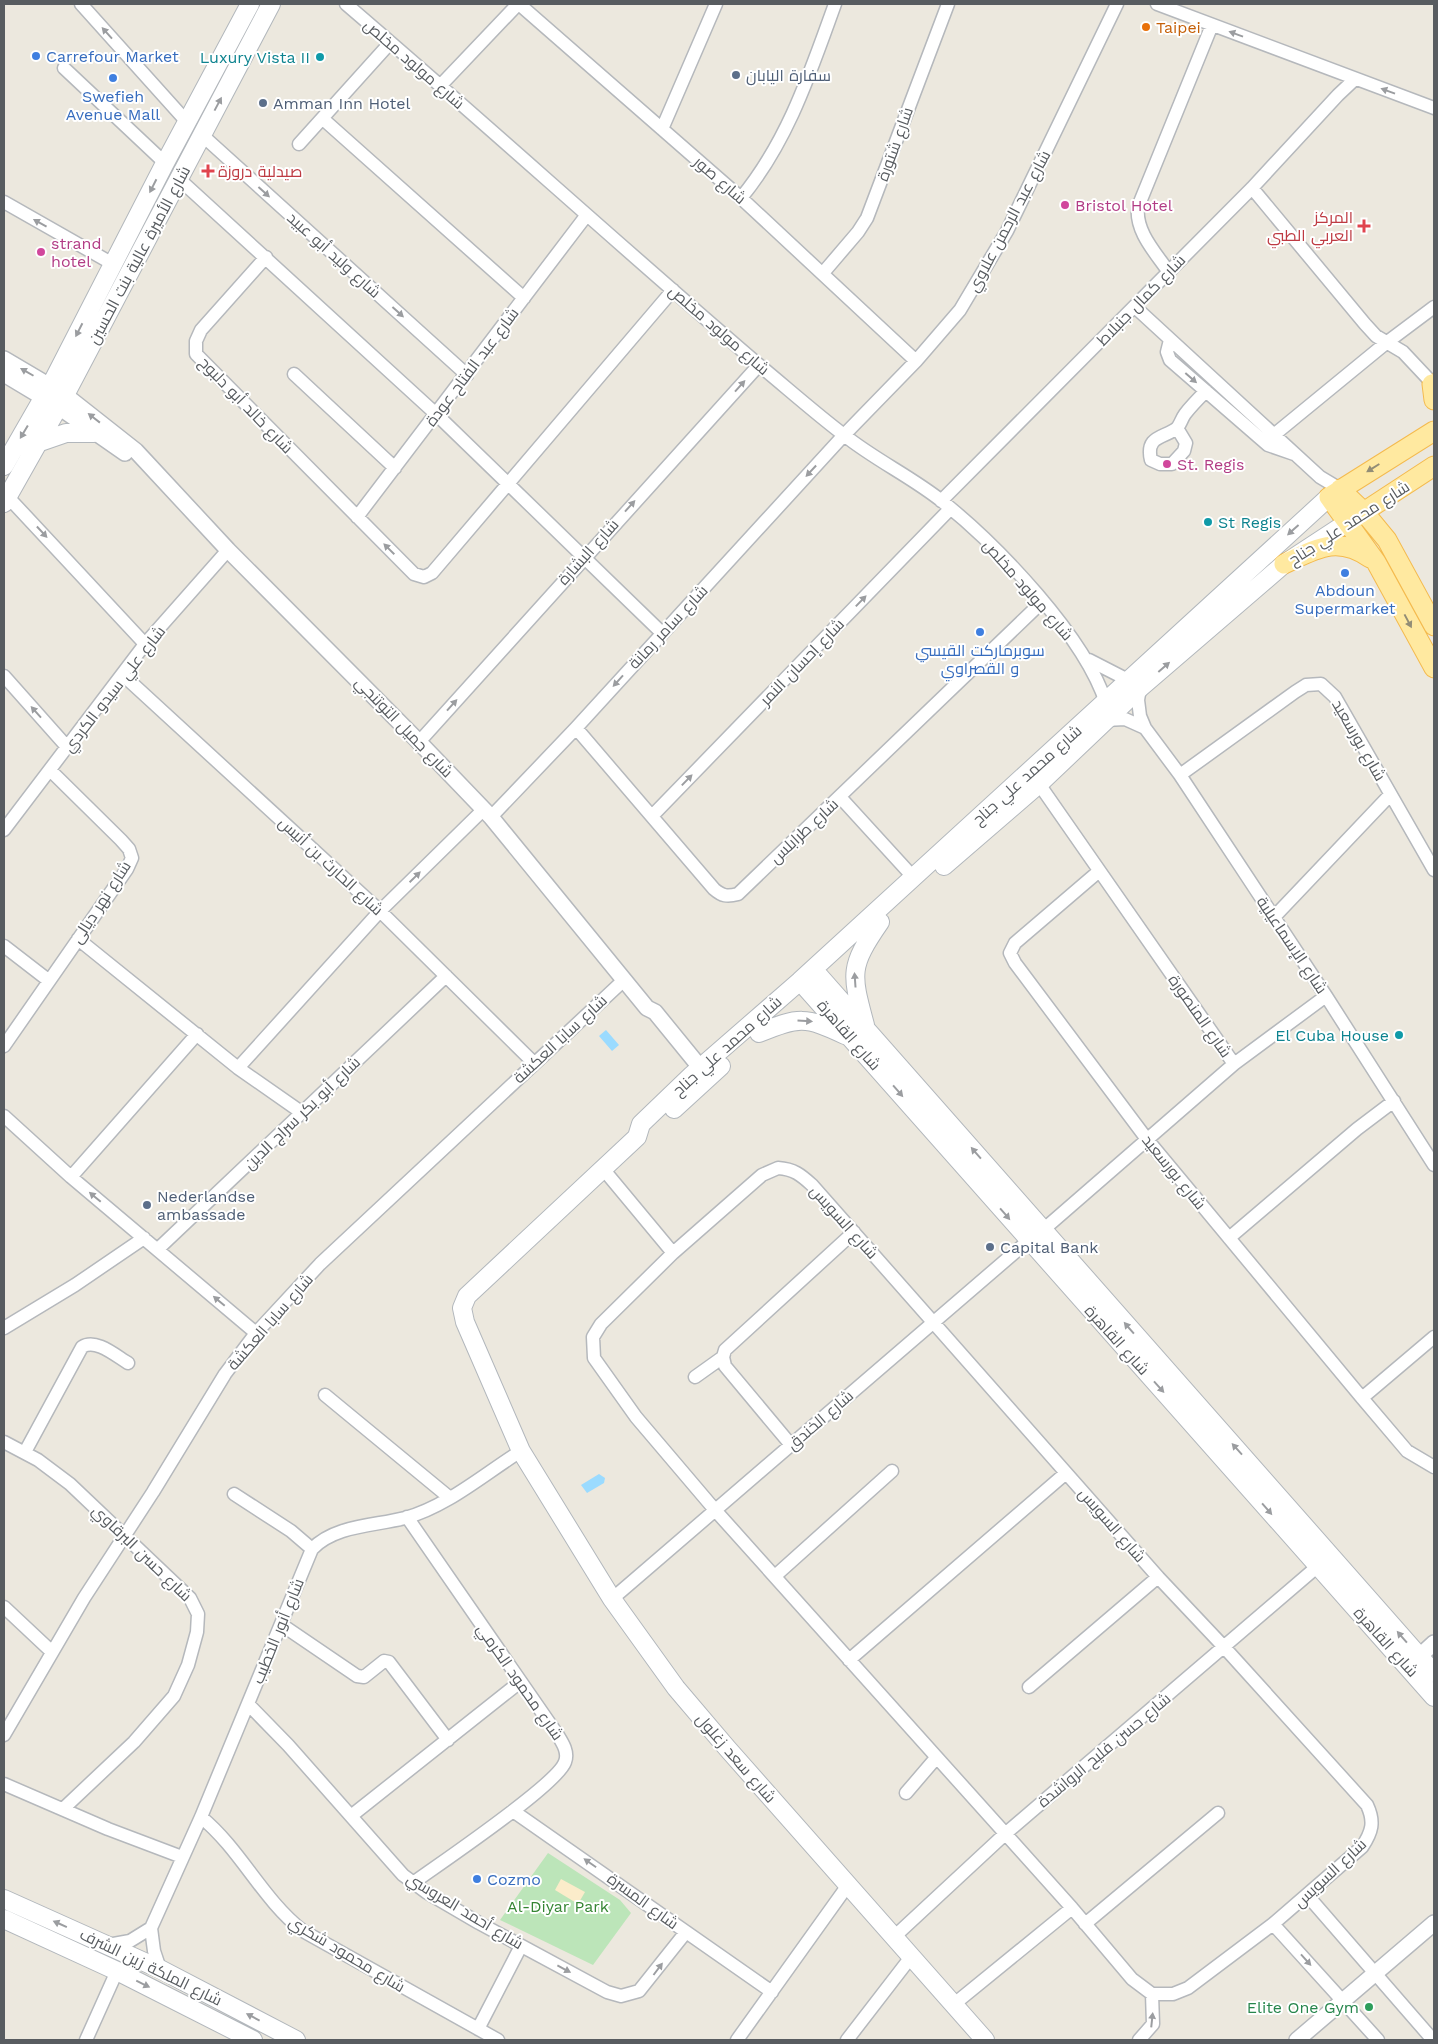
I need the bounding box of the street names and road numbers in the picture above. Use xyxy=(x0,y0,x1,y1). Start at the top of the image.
street label: شارع مولود مخلص xyxy=(358,15,468,114)
street label: شارع شتورة xyxy=(873,104,919,184)
street label: شارع عبد الرحمن علاوي xyxy=(964,147,1058,297)
street label: شارع صور xyxy=(688,151,750,209)
street label: شارع الأميرة عالية بنت الحسين xyxy=(84,163,196,348)
street label: شارع وليد أبو عبيد xyxy=(282,208,385,303)
street label: شارع كمال جنبلاط xyxy=(1093,250,1191,351)
street label: شارع مولود مخلص xyxy=(663,281,773,380)
street label: شارع عبد الفتاح عودة xyxy=(421,304,524,431)
street label: شارع خالد أبو دلبوح xyxy=(194,353,297,459)
street label: شارع محمد علي جناح xyxy=(1285,477,1415,573)
street label: شارع البشارة xyxy=(554,515,624,590)
street label: شارع مولود مخلص xyxy=(978,536,1077,646)
street label: شارع سامر رمانة xyxy=(624,581,713,674)
street label: شارع إحسان النمر xyxy=(755,615,850,711)
street label: شارع علي سيدو الكردي xyxy=(59,622,172,758)
street label: شارع جميل التوتنجي xyxy=(348,673,457,784)
street label: شارع بورسعيد xyxy=(1326,696,1390,785)
street label: شارع محمد علي جناح xyxy=(968,721,1088,832)
street label: شارع طرابلس xyxy=(766,795,844,869)
street label: شارع الحارث بن أنيس xyxy=(273,813,387,921)
street label: شارع نهر ديالى xyxy=(67,857,136,948)
street label: شارع الإسماعيلية xyxy=(1251,893,1331,998)
street label: شارع المنصورة xyxy=(1163,971,1236,1062)
street label: شارع سابا العكشة xyxy=(509,991,612,1089)
street label: شارع محمد علي جناح xyxy=(668,992,788,1103)
street label: شارع القاهرة xyxy=(812,996,885,1075)
street label: شارع أبو بكر سراج الدين xyxy=(240,1053,365,1175)
street label: شارع بورسعيد xyxy=(1136,1131,1210,1215)
street label: شارع السويس xyxy=(805,1181,882,1264)
street label: شارع سابا العكشة xyxy=(223,1270,318,1375)
street label: شارع القاهرة xyxy=(1079,1301,1153,1380)
street label: شارع الخندق xyxy=(783,1386,858,1456)
street label: شارع السويس xyxy=(1073,1484,1149,1567)
street label: شارع حسن البرقاوي xyxy=(85,1501,196,1608)
street label: شارع أنور الخطيب xyxy=(248,1575,310,1687)
street label: شارع القاهرة xyxy=(1348,1603,1422,1682)
street label: شارع محمود الكرمي xyxy=(469,1620,567,1746)
street label: شارع حسن فليح الرواشدة xyxy=(1034,1689,1176,1813)
street label: شارع سعد زغلول xyxy=(690,1709,780,1808)
street label: شارع السويس xyxy=(1290,1835,1372,1913)
street label: شارع أحمد العروسي xyxy=(402,1869,527,1956)
street label: شارع المسرة xyxy=(602,1869,682,1935)
street label: شارع محمود شكري xyxy=(283,1912,409,2000)
street label: شارع الملكة زين الشرف xyxy=(76,1924,225,2012)

